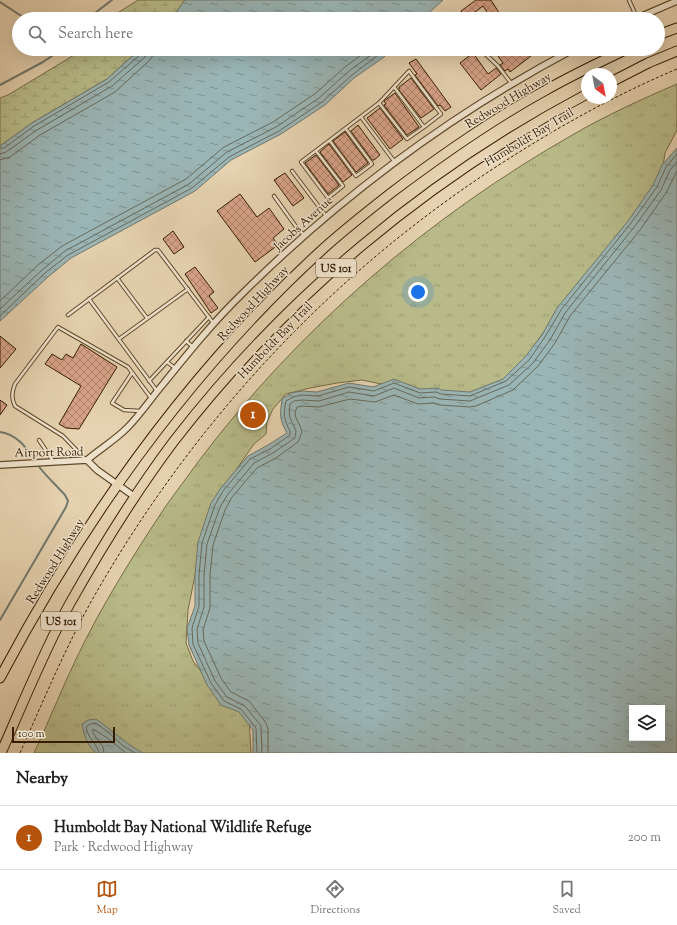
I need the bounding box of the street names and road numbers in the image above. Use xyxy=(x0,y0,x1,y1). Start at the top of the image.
street label: Redwood Highway xyxy=(462,68,555,134)
street label: Humboldt Bay Trail xyxy=(481,104,578,172)
street label: Jacobs Avenue xyxy=(269,192,338,256)
road number: US 101 xyxy=(316,259,356,277)
street label: Redwood Highway xyxy=(214,262,294,345)
street label: Humboldt Bay Trail xyxy=(234,297,318,383)
street label: Airport Road xyxy=(14,443,84,463)
street label: Redwood Highway xyxy=(22,515,89,608)
road number: US 101 xyxy=(41,612,81,630)

